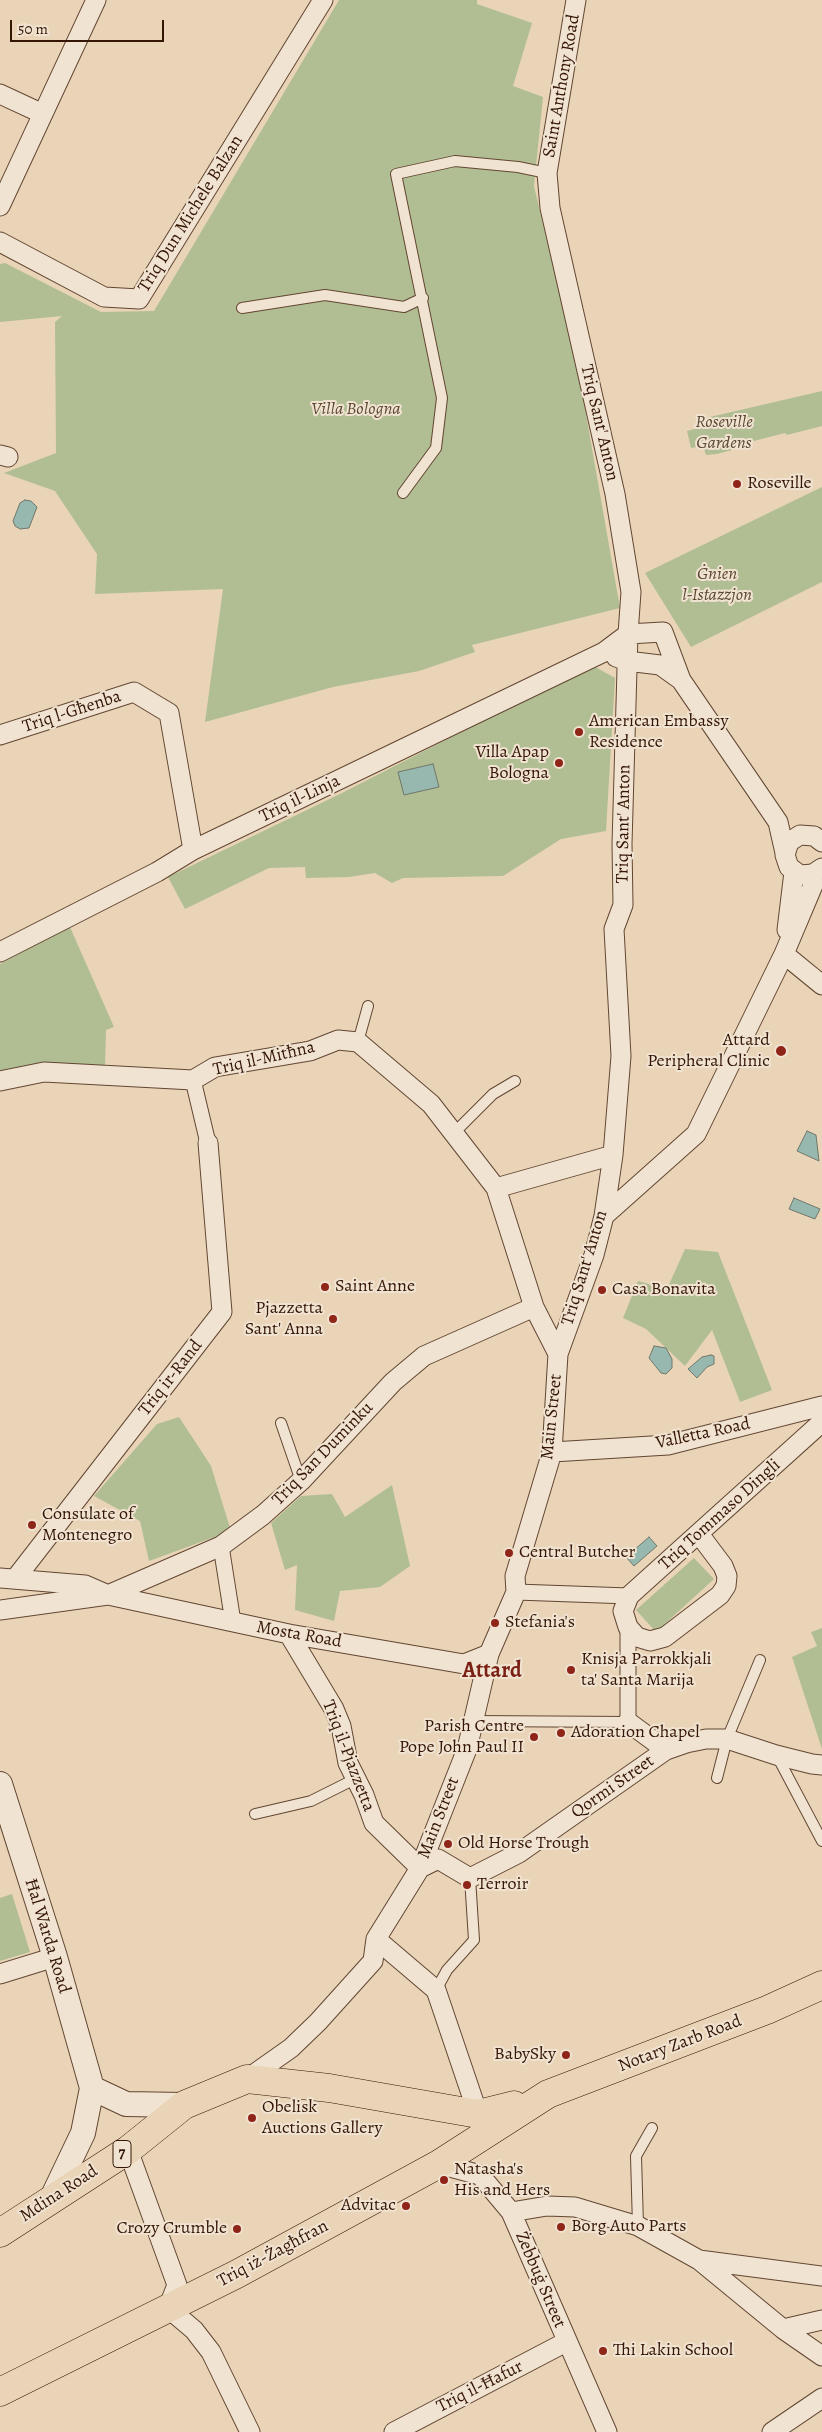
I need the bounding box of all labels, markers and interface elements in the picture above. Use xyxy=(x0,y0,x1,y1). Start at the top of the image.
scale bar xyxy=(12,10,166,42)
street label: Saint Anthony Road xyxy=(539,13,585,159)
text: 50 m xyxy=(18,19,48,39)
street label: Triq Dun Michele Balzan xyxy=(134,131,248,297)
street label: Triq Sant' Anton xyxy=(575,363,623,483)
park label: Villa Bologna xyxy=(311,399,401,421)
park label: Roseville Gardens xyxy=(695,412,753,454)
place label: Roseville xyxy=(747,473,812,495)
marker: Roseville xyxy=(731,478,743,490)
park label: Ġnien l-Istazzjon xyxy=(682,564,752,606)
street label: Triq l-Għenba xyxy=(20,686,124,738)
place label: American Embassy Residence xyxy=(589,711,729,754)
marker: American Embassy Residence xyxy=(573,726,585,738)
place label: Villa Apap Bologna xyxy=(475,742,549,784)
marker: Villa Apap Bologna xyxy=(553,757,565,769)
street label: Triq Sant' Anton xyxy=(612,764,636,884)
street label: Triq il-Linja xyxy=(256,770,344,828)
place label: Attard Peripheral Clinic xyxy=(647,1030,770,1072)
street label: Triq il-Mitħna xyxy=(211,1037,317,1081)
marker: Attard Peripheral Clinic xyxy=(774,1044,788,1058)
street label: Triq Sant' Anton xyxy=(557,1208,613,1328)
place label: Saint Anne xyxy=(335,1276,415,1298)
place label: Casa Bonavita xyxy=(612,1279,716,1301)
marker: Saint Anne xyxy=(319,1281,331,1293)
marker: Casa Bonavita xyxy=(596,1284,608,1296)
place label: Pjazzetta Sant' Anna xyxy=(245,1298,323,1340)
marker: Pjazzetta Sant' Anna xyxy=(327,1313,339,1325)
street label: Triq ir-Rand xyxy=(135,1336,207,1420)
street label: Main Street xyxy=(537,1373,567,1461)
street label: Triq San Duminku xyxy=(268,1398,378,1510)
street label: Valletta Road xyxy=(654,1413,752,1455)
street label: Triq Tommaso Dingli xyxy=(655,1455,785,1575)
place label: Consulate of Montenegro xyxy=(42,1504,134,1546)
marker: Consulate of Montenegro xyxy=(26,1519,38,1531)
place label: Central Butcher xyxy=(519,1542,635,1564)
marker: Central Butcher xyxy=(503,1547,515,1559)
place label: Stefania's xyxy=(505,1612,575,1634)
street label: Mosta Road xyxy=(255,1617,343,1653)
marker: Stefania's xyxy=(489,1617,501,1629)
place label: Knisja Parrokkjali ta' Santa Marija xyxy=(581,1649,712,1692)
district label: Attard xyxy=(462,1659,522,1685)
marker: Knisja Parrokkjali ta' Santa Marija xyxy=(565,1664,577,1676)
street label: Triq il-Pjazzetta xyxy=(317,1697,379,1815)
place label: Parish Centre Pope John Paul II xyxy=(399,1716,524,1758)
place label: Adoration Chapel xyxy=(571,1722,700,1744)
marker: Adoration Chapel xyxy=(555,1727,567,1739)
marker: Parish Centre Pope John Paul II xyxy=(528,1731,540,1743)
street label: Qormi Street xyxy=(567,1751,659,1823)
street label: Main Street xyxy=(413,1774,465,1862)
place label: Old Horse Trough xyxy=(458,1833,589,1855)
marker: Old Horse Trough xyxy=(442,1838,454,1850)
place label: Terroir xyxy=(477,1874,528,1896)
street label: Ħal Warda Road xyxy=(19,1876,75,1996)
marker: Terroir xyxy=(461,1879,473,1891)
street label: Notary Zarb Road xyxy=(615,2011,745,2077)
place label: BabySky xyxy=(494,2044,556,2066)
marker: BabySky xyxy=(560,2049,572,2061)
place label: Obelisk Auctions Gallery xyxy=(262,2097,382,2140)
marker: Obelisk Auctions Gallery xyxy=(246,2112,258,2124)
road number: 7 xyxy=(113,2140,131,2168)
place label: Natasha's His and Hers xyxy=(454,2159,550,2202)
street label: Mdina Road xyxy=(16,2161,102,2227)
marker: Natasha's His and Hers xyxy=(438,2174,450,2186)
place label: Advitac xyxy=(341,2195,396,2217)
marker: Advitac xyxy=(400,2200,412,2212)
street label: Triq iż-Żagħfran xyxy=(214,2216,332,2292)
place label: Borg Auto Parts xyxy=(571,2216,686,2238)
place label: Crozy Crumble xyxy=(116,2218,227,2240)
marker: Borg Auto Parts xyxy=(555,2221,567,2233)
marker: Crozy Crumble xyxy=(231,2223,243,2235)
street label: Żebbuġ Street xyxy=(510,2228,570,2332)
place label: Thi Lakin School xyxy=(613,2340,733,2362)
marker: Thi Lakin School xyxy=(597,2345,609,2357)
street label: Triq il-Ħafur xyxy=(433,2356,527,2418)

